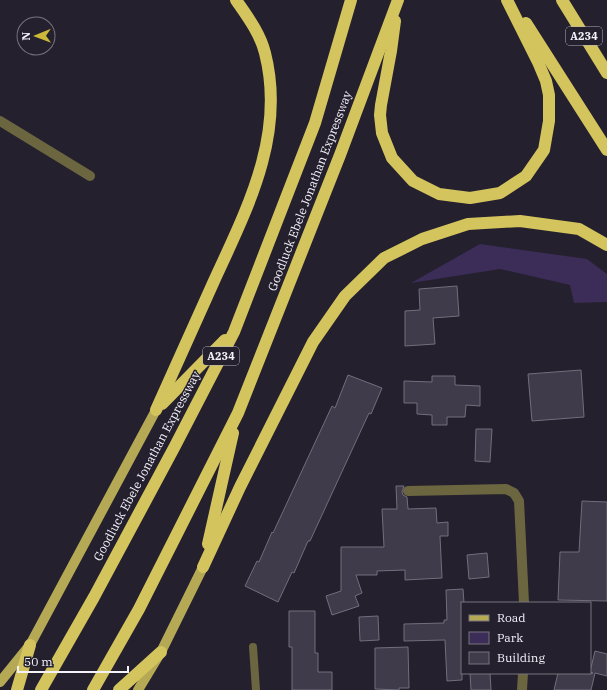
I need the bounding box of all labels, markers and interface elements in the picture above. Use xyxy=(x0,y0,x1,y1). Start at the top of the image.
north arrow xyxy=(16,16,56,56)
road number: A234 xyxy=(566,27,602,45)
text: N xyxy=(19,31,33,41)
street label: Goodluck Ebele Jonathan Expressway xyxy=(264,88,355,293)
road number: A234 xyxy=(203,347,239,365)
street label: Goodluck Ebele Jonathan Expressway xyxy=(90,368,203,563)
legend xyxy=(461,602,591,674)
text: Road xyxy=(497,610,526,625)
text: Park xyxy=(497,630,523,645)
scale bar xyxy=(18,648,128,674)
text: Building xyxy=(497,650,545,665)
text: 50 m xyxy=(24,654,53,669)

